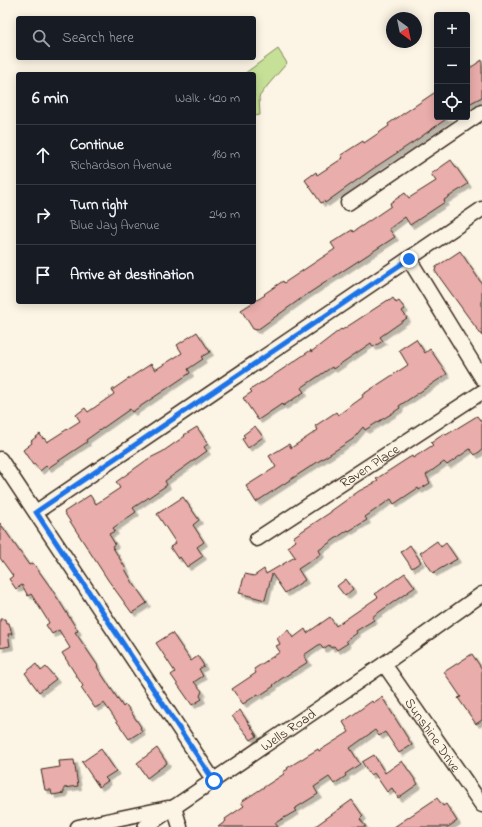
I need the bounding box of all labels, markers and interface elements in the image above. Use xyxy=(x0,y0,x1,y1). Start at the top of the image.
north arrow xyxy=(386,12,422,48)
map controls xyxy=(434,12,470,120)
button: + xyxy=(434,12,470,48)
search box xyxy=(16,16,256,60)
icon: search xyxy=(30,27,52,49)
text: Search here xyxy=(62,27,134,49)
button: − xyxy=(434,48,470,84)
button: locate xyxy=(434,84,470,120)
text: 6 min xyxy=(32,86,68,111)
text: Walk · 420 m xyxy=(175,89,240,108)
text: Continue xyxy=(70,134,124,156)
icon: ahead xyxy=(32,144,54,166)
text: 180 m xyxy=(212,145,240,164)
text: Richardson Avenue xyxy=(70,156,172,175)
text: Turn right xyxy=(70,194,128,216)
icon: right xyxy=(32,204,54,226)
text: 240 m xyxy=(209,205,240,224)
text: Blue Jay Avenue xyxy=(70,216,159,235)
route end xyxy=(400,250,418,268)
icon: arrive xyxy=(32,264,54,286)
text: Arrive at destination xyxy=(70,264,194,286)
street label: Raven Place xyxy=(336,439,405,494)
street label: Sunshine Drive xyxy=(399,694,465,777)
street label: Wells Road xyxy=(257,704,321,757)
route start xyxy=(205,772,223,790)

